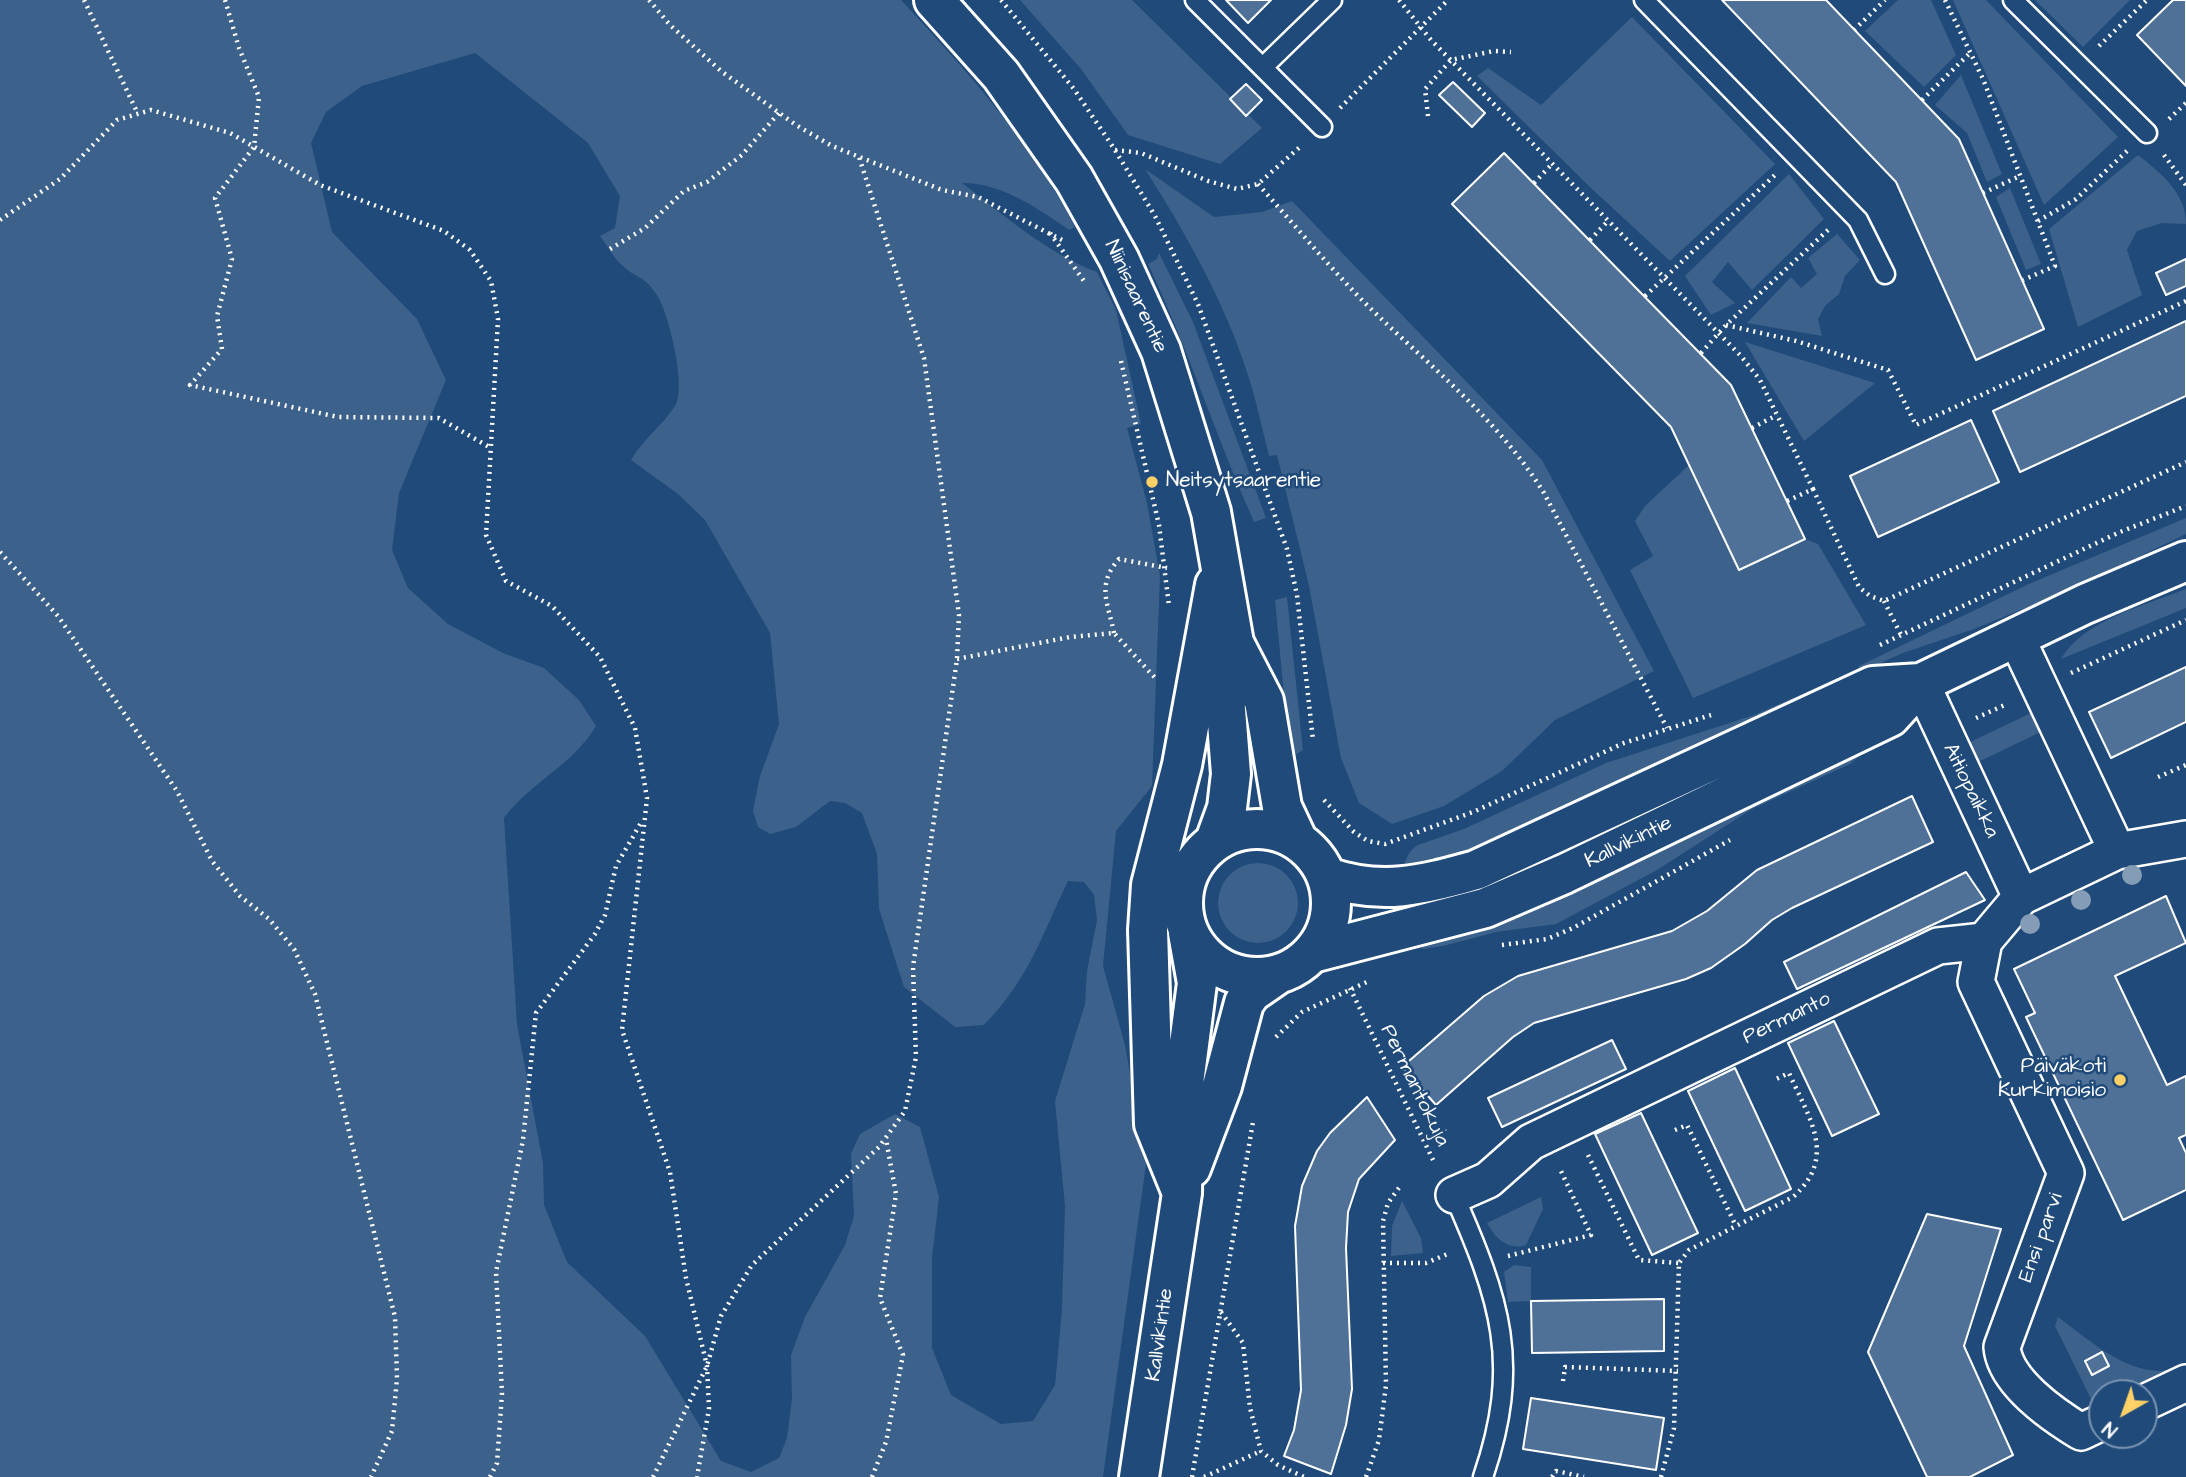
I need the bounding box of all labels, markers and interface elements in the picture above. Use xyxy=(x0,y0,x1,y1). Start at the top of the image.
street label: Niinisaarentie xyxy=(1098,237,1172,357)
place label: Neitsytsaarentie xyxy=(1166,469,1321,495)
marker: Neitsytsaarentie xyxy=(1144,474,1160,490)
street label: Aitiopaikka xyxy=(1936,740,2004,842)
street label: Kallvikintie xyxy=(1581,811,1677,875)
street label: Permanto xyxy=(1739,987,1835,1051)
street label: Permantokuja xyxy=(1374,1021,1454,1151)
place label: Päiväkoti Kurkimoisio xyxy=(1998,1055,2106,1105)
marker: Päiväkoti Kurkimoisio xyxy=(2112,1072,2128,1088)
street label: Ensi parvi xyxy=(2014,1190,2070,1286)
street label: Kallvikintie xyxy=(1142,1287,1180,1383)
north arrow xyxy=(2088,1379,2158,1449)
text: N xyxy=(2097,1415,2124,1443)

